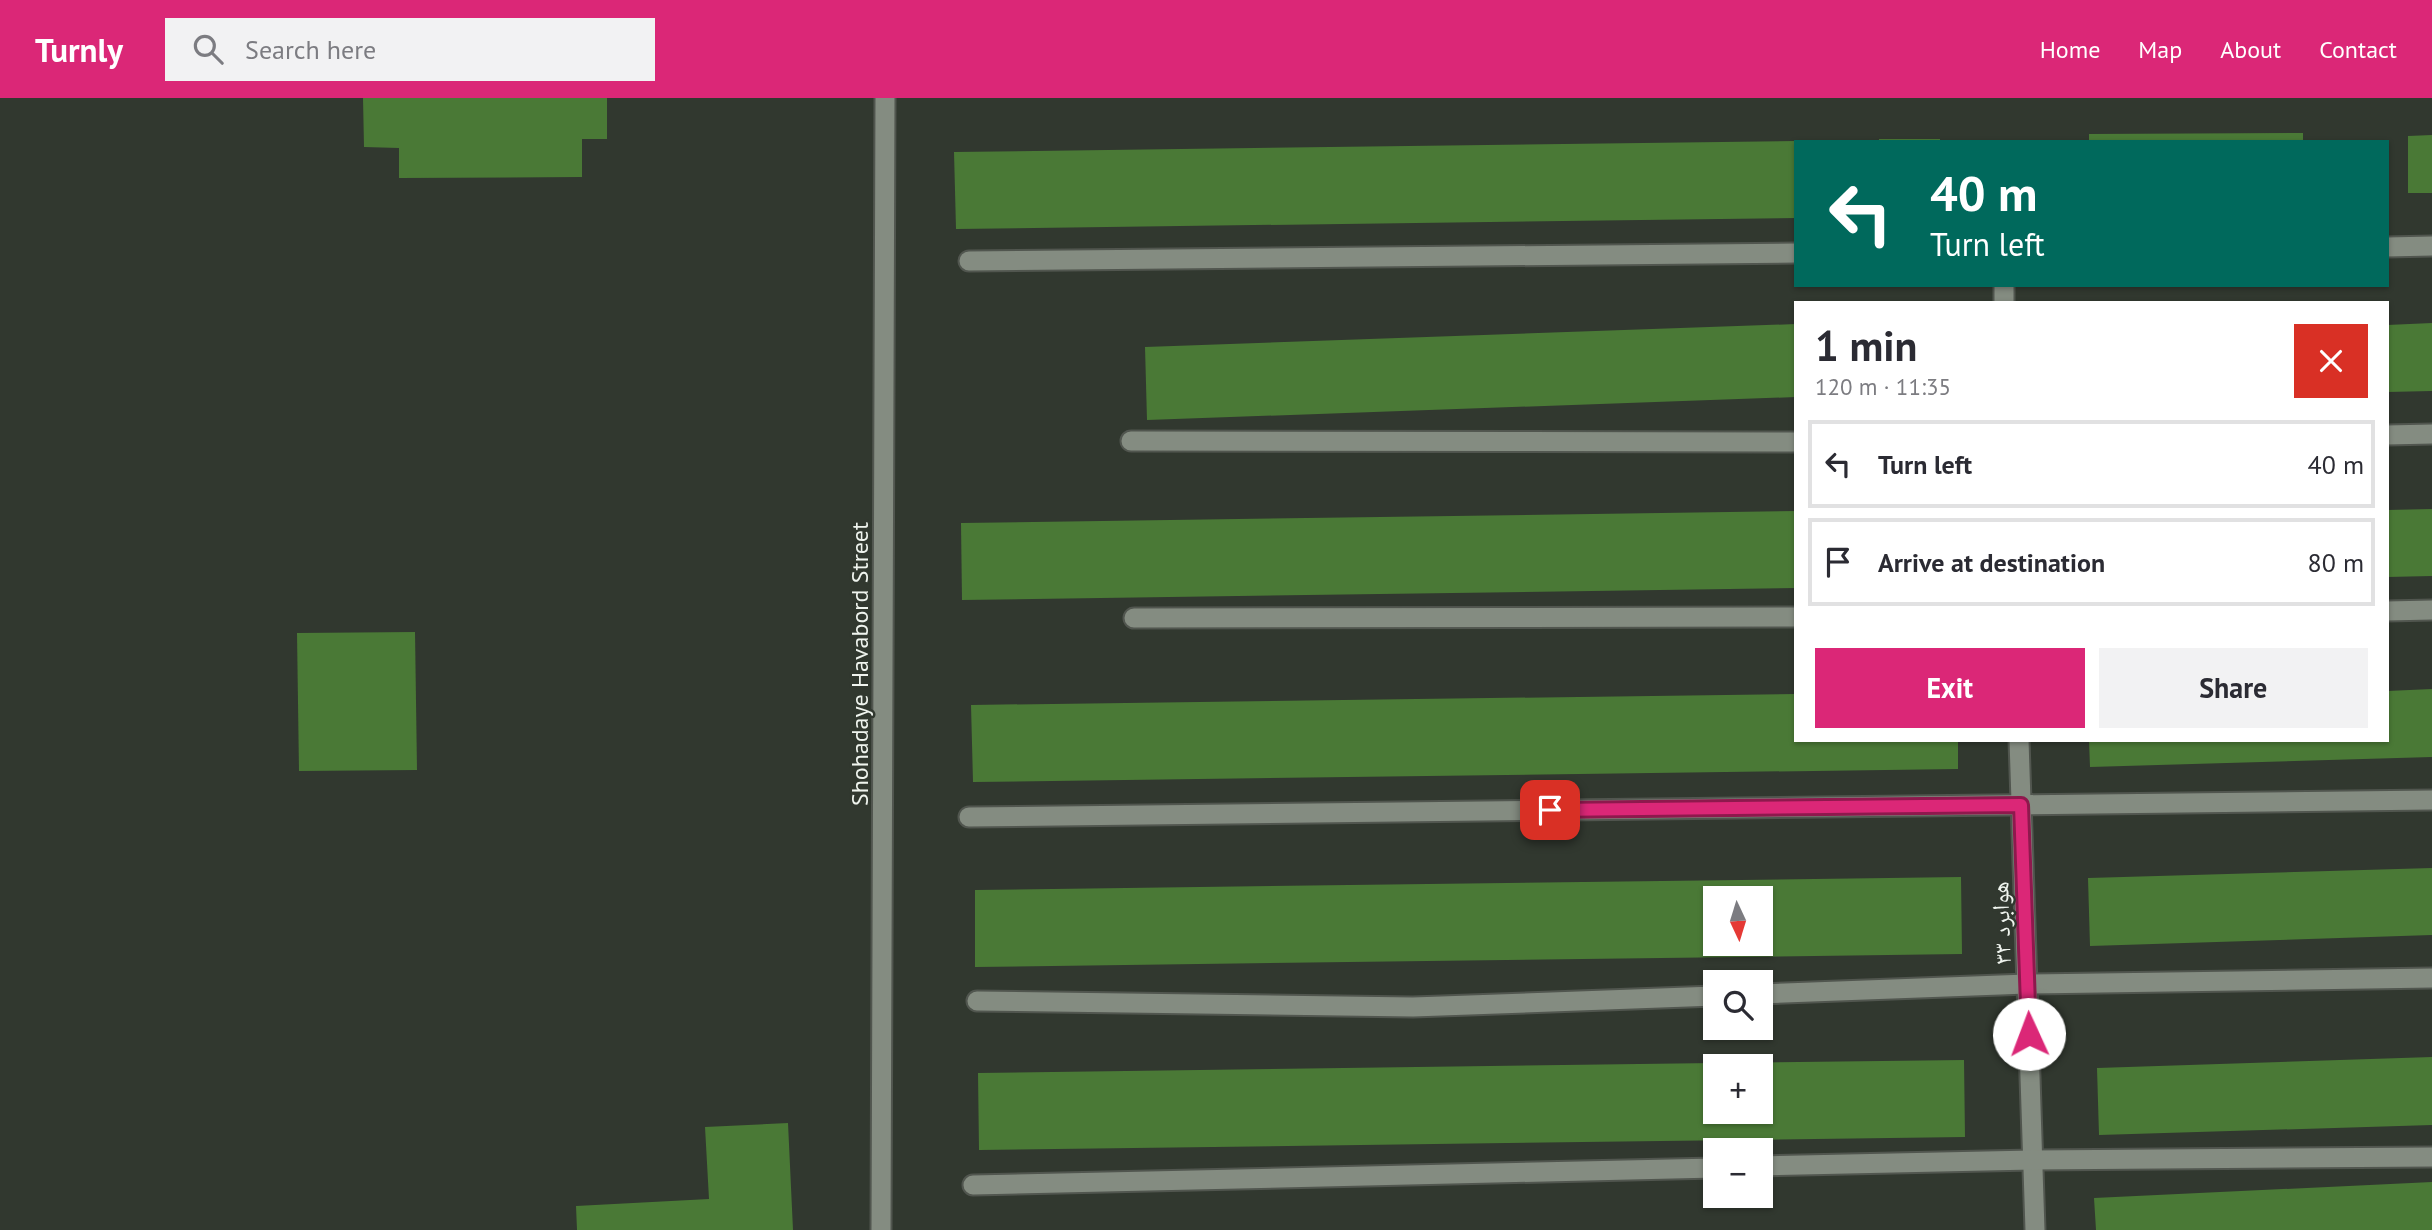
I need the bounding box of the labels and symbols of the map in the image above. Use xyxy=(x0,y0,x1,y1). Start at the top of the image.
street label: Shohadaye Havabord Street xyxy=(844,522,875,806)
pin xyxy=(1520,780,1580,840)
street label: ۳۳ هوابرد xyxy=(1984,881,2018,965)
north arrow xyxy=(1703,886,1773,956)
position arrow xyxy=(1992,997,2066,1071)

